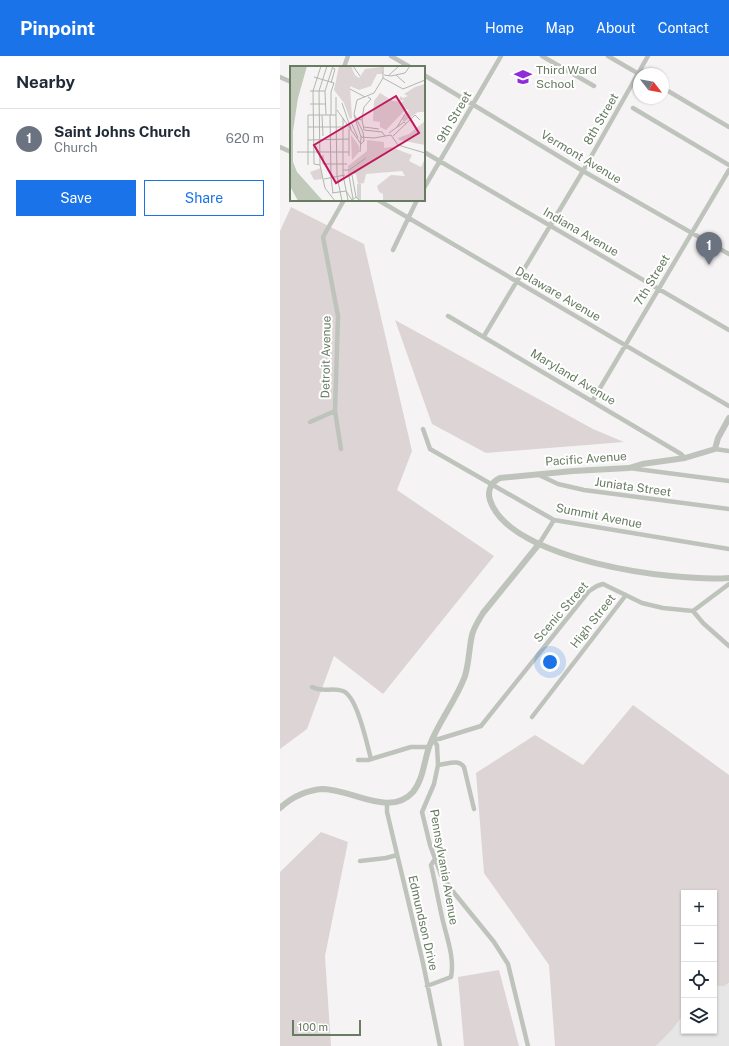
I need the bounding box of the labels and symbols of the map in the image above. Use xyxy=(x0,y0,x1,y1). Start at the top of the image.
place label: Third Ward School xyxy=(536,63,597,91)
inset map xyxy=(290,66,425,201)
school or university icon: Third Ward School xyxy=(513,67,533,87)
north arrow xyxy=(633,68,669,104)
street label: 9th Street xyxy=(434,89,474,145)
street label: 8th Street xyxy=(581,90,622,147)
street label: Vermont Avenue xyxy=(538,127,624,187)
street label: Indiana Avenue xyxy=(541,205,621,259)
pin: 1 xyxy=(696,232,722,265)
street label: 7th Street xyxy=(631,252,673,308)
street label: Delaware Avenue xyxy=(513,264,603,324)
street label: Detroit Avenue xyxy=(318,315,334,398)
street label: Maryland Avenue xyxy=(528,346,618,408)
street label: Pacific Avenue xyxy=(545,449,628,469)
street label: Juniata Street xyxy=(594,475,673,499)
street label: Summit Avenue xyxy=(555,501,644,531)
street label: Scenic Street xyxy=(531,579,591,645)
street label: High Street xyxy=(568,591,619,651)
your location xyxy=(540,652,560,672)
street label: Pennsylvania Avenue xyxy=(427,808,461,926)
street label: Edmundson Drive xyxy=(405,874,441,972)
scale bar xyxy=(292,1018,361,1037)

